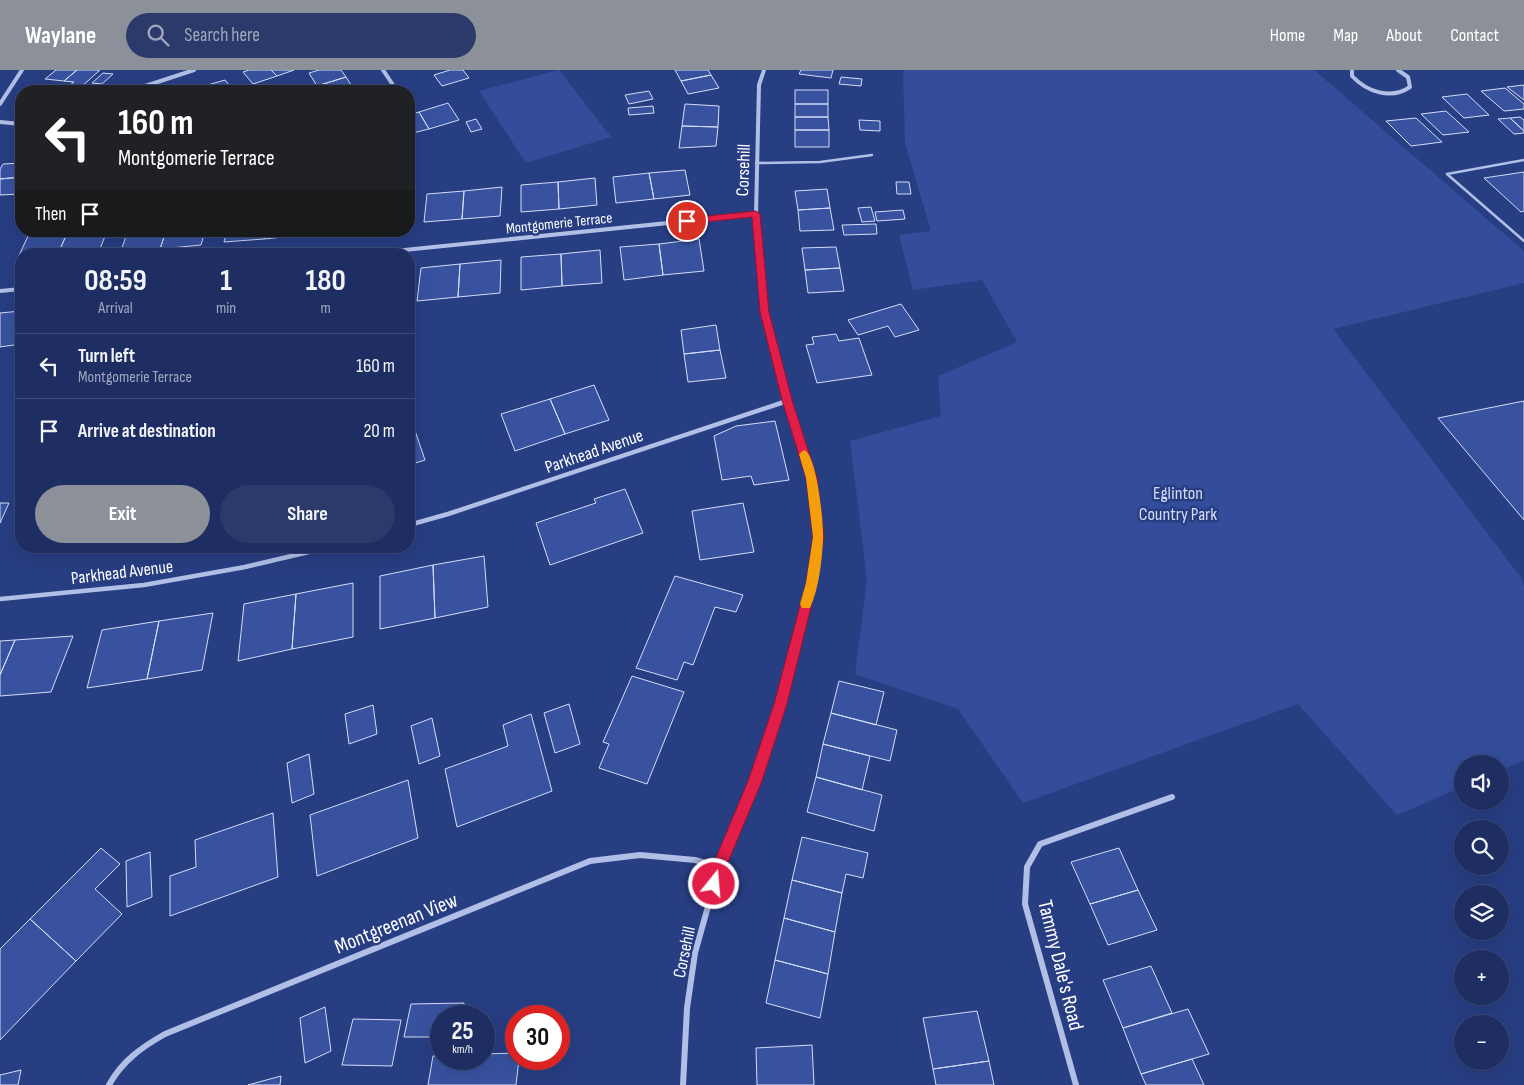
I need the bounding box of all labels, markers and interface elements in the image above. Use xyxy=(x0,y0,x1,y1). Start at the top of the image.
search box xyxy=(126,13,476,58)
text: Waylane xyxy=(25,21,96,50)
icon: search xyxy=(144,21,172,49)
text: Search here xyxy=(184,24,260,47)
text: Home xyxy=(1270,25,1305,46)
text: Map xyxy=(1333,25,1358,46)
text: About xyxy=(1386,25,1422,46)
text: Contact xyxy=(1450,25,1499,46)
text: 160 m xyxy=(118,102,194,145)
icon: left xyxy=(35,105,100,170)
street label: Corsehill xyxy=(732,143,755,197)
text: Montgomerie Terrace xyxy=(118,145,275,172)
icon: arrive xyxy=(76,200,104,228)
pin xyxy=(666,200,708,242)
text: Then xyxy=(35,203,66,226)
icon: arrive xyxy=(673,207,701,235)
street label: Montgomerie Terrace xyxy=(505,208,613,239)
text: 08:59 xyxy=(84,263,147,299)
text: 1 xyxy=(220,263,232,299)
text: 180 xyxy=(305,263,346,299)
text: Arrival xyxy=(98,299,133,318)
text: min xyxy=(216,299,236,318)
text: m xyxy=(320,299,331,318)
text: Turn left xyxy=(78,345,135,368)
icon: left xyxy=(35,352,63,380)
text: 160 m xyxy=(356,355,395,378)
text: Montgomerie Terrace xyxy=(78,368,192,387)
icon: arrive xyxy=(35,417,63,445)
text: Arrive at destination xyxy=(78,420,216,443)
text: 20 m xyxy=(363,420,395,443)
street label: Parkhead Avenue xyxy=(542,425,646,478)
park label: Eglinton Country Park xyxy=(1139,483,1217,525)
button: Exit xyxy=(35,485,210,543)
button: Share xyxy=(220,485,395,543)
street label: Parkhead Avenue xyxy=(70,556,174,589)
map controls xyxy=(1454,755,1509,1070)
button: sound xyxy=(1454,755,1509,810)
button: search xyxy=(1454,820,1509,875)
position arrow xyxy=(687,857,739,909)
button: layers xyxy=(1454,885,1509,940)
street label: Montgreenan View xyxy=(331,887,462,960)
street label: Tammy Dale's Road xyxy=(1032,897,1089,1033)
street label: Corsehill xyxy=(669,924,700,980)
button: + xyxy=(1454,950,1509,1005)
speed limit sign: 30 xyxy=(505,1005,570,1070)
button: − xyxy=(1454,1015,1509,1070)
text: 25 xyxy=(452,1016,473,1047)
text: km/h xyxy=(452,1042,473,1057)

